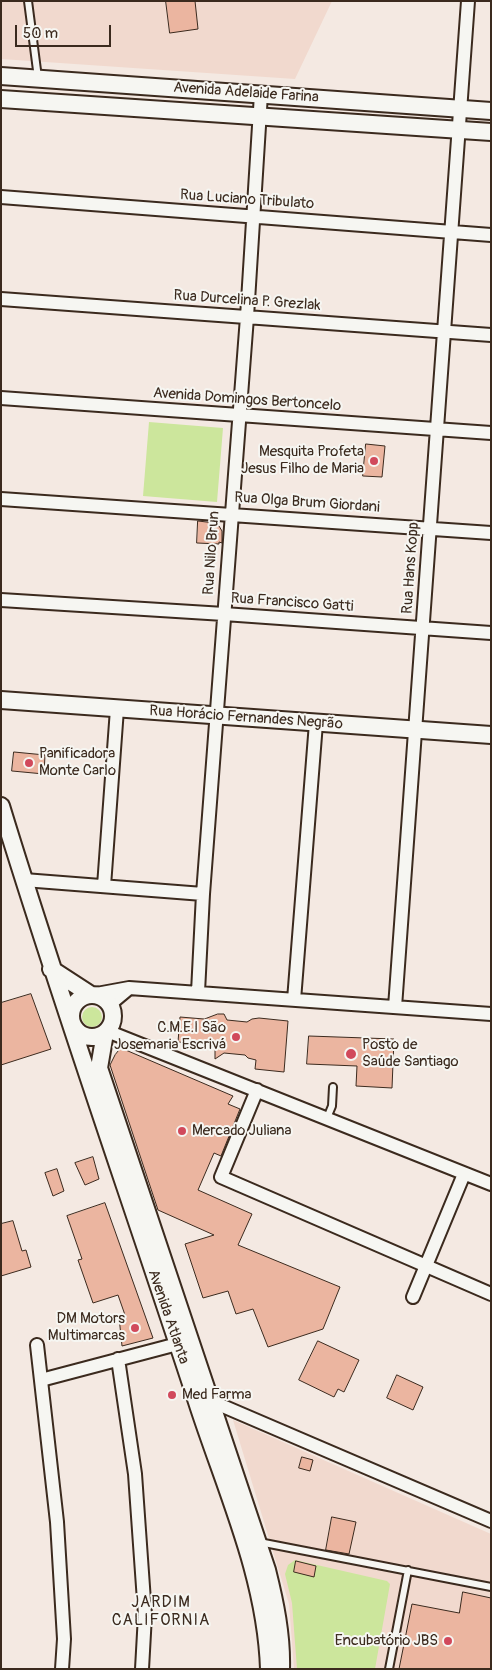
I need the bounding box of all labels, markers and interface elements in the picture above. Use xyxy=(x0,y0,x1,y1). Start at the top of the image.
scale bar xyxy=(18,15,114,47)
text: 50 m xyxy=(23,24,58,43)
street label: Avenida Adelaide Farina xyxy=(173,79,319,107)
street label: Rua Luciano Tribulato xyxy=(179,186,315,214)
street label: Rua Durcelina P. Grezlak xyxy=(173,287,321,315)
street label: Avenida Domingos Bertoncelo xyxy=(152,384,342,416)
place label: Mesquita Profeta Jesus Filho de Maria xyxy=(241,443,364,478)
marker: Mesquita Profeta Jesus Filho de Maria xyxy=(368,455,380,467)
street label: Rua Olga Brum Giordani xyxy=(234,489,380,517)
street label: Rua Nilo Brun xyxy=(200,510,224,596)
street label: Rua Hans Kopp xyxy=(399,521,423,615)
street label: Rua Francisco Gatti xyxy=(230,590,354,616)
street label: Rua Horácio Fernandes Negrão xyxy=(149,702,343,734)
place label: Panificadora Monte Carlo xyxy=(39,745,116,780)
marker: Panificadora Monte Carlo xyxy=(23,757,35,769)
place label: C.M.E.I São Josemaria Escrivá xyxy=(114,1019,226,1054)
marker: C.M.E.I São Josemaria Escrivá xyxy=(230,1031,242,1043)
place label: Posto de Saúde Santiago xyxy=(362,1036,459,1071)
marker: Posto de Saúde Santiago xyxy=(344,1047,358,1061)
place label: Mercado Juliana xyxy=(192,1122,291,1140)
marker: Mercado Juliana xyxy=(176,1125,188,1137)
street label: Avenida Atlanta xyxy=(143,1267,193,1367)
place label: DM Motors Multimarcas xyxy=(48,1310,125,1345)
marker: DM Motors Multimarcas xyxy=(129,1322,141,1334)
place label: Med Farma xyxy=(182,1386,252,1404)
marker: Med Farma xyxy=(166,1389,178,1401)
district label: JARDIM CALIFORNIA xyxy=(110,1593,212,1631)
place label: Encubatório JBS xyxy=(335,1632,438,1650)
marker: Encubatório JBS xyxy=(442,1635,454,1647)

